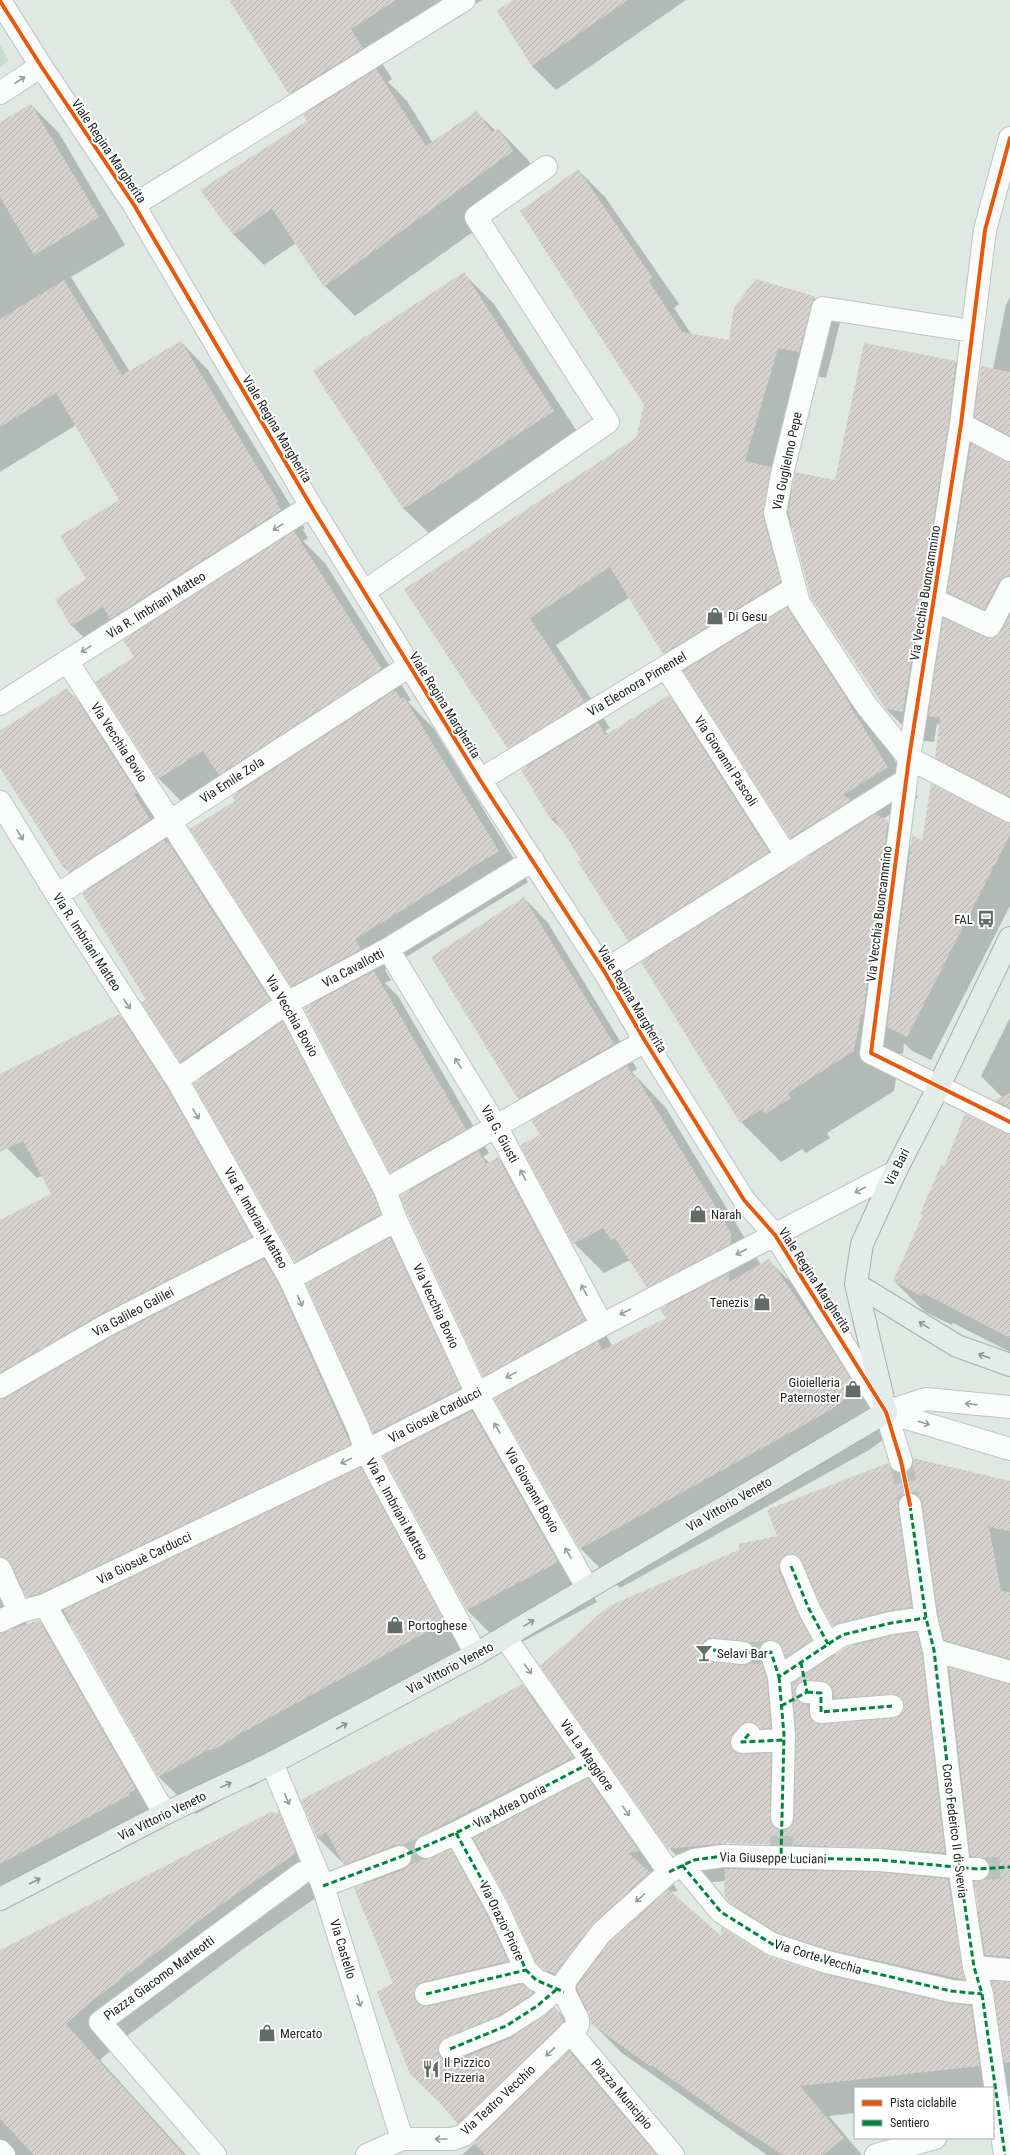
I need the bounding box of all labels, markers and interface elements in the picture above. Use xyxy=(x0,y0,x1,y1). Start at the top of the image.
one-way arrow xyxy=(15,75,26,84)
street label: Viale Regina Margherita xyxy=(69,96,149,206)
street label: Viale Regina Margherita xyxy=(239,373,315,485)
street label: Via Guglielmo Pepe xyxy=(769,411,805,511)
one-way arrow xyxy=(273,523,284,531)
street label: Via Vecchia Buoncammino xyxy=(907,524,943,662)
street label: Via R. Imbriani Matteo xyxy=(104,568,208,642)
shop icon: Di Gesu xyxy=(705,606,725,626)
place label: Di Gesu xyxy=(728,609,767,624)
one-way arrow xyxy=(81,645,92,653)
street label: Viale Regina Margherita xyxy=(406,649,484,761)
street label: Via Eleonora Pimentel xyxy=(585,649,689,719)
street label: Via Vecchia Bovio xyxy=(88,699,150,785)
street label: Via Giovanni Pascoli xyxy=(691,713,761,809)
street label: Via Emile Zola xyxy=(197,754,267,806)
one-way arrow xyxy=(17,829,25,841)
street label: Via Vecchia Buoncammino xyxy=(863,845,895,983)
street label: Via R. Imbriani Matteo xyxy=(50,890,124,994)
bus stop icon: FAL xyxy=(976,909,996,929)
place label: FAL xyxy=(954,912,973,927)
street label: Viale Regina Margherita xyxy=(594,943,670,1055)
street label: Via Cavallotti xyxy=(320,945,386,991)
street label: Via Vecchia Bovio xyxy=(263,973,321,1059)
one-way arrow xyxy=(124,998,132,1010)
one-way arrow xyxy=(453,1057,461,1069)
street label: Via G. Giusti xyxy=(478,1103,522,1165)
one-way arrow xyxy=(193,1108,201,1120)
street label: Via Bari xyxy=(882,1146,912,1188)
street label: Via R. Imbriani Matteo xyxy=(221,1165,291,1271)
one-way arrow xyxy=(518,1169,526,1181)
one-way arrow xyxy=(854,1187,866,1194)
shop icon: Narah xyxy=(688,1204,708,1224)
place label: Narah xyxy=(711,1207,742,1222)
street label: Viale Regina Margherita xyxy=(775,1225,855,1335)
one-way arrow xyxy=(735,1249,747,1257)
street label: Via Vecchia Bovio xyxy=(410,1261,462,1351)
street label: Via Galileo Galilei xyxy=(90,1284,176,1340)
one-way arrow xyxy=(579,1284,587,1296)
shop icon: Tenezis xyxy=(752,1292,772,1312)
one-way arrow xyxy=(297,1295,304,1307)
place label: Tenezis xyxy=(710,1295,749,1310)
one-way arrow xyxy=(620,1309,632,1317)
one-way arrow xyxy=(918,1321,930,1329)
one-way arrow xyxy=(978,1351,990,1359)
one-way arrow xyxy=(505,1371,517,1379)
place label: Gioielleria Paternoster xyxy=(780,1375,840,1405)
shop icon: Gioielleria Paternoster xyxy=(843,1379,863,1399)
street label: Via Giosuè Carducci xyxy=(386,1384,484,1446)
one-way arrow xyxy=(965,1401,978,1408)
one-way arrow xyxy=(917,1420,930,1427)
one-way arrow xyxy=(492,1422,500,1434)
street label: Via Giovanni Bovio xyxy=(502,1445,562,1535)
street label: Via R. Imbriani Matteo xyxy=(363,1455,431,1563)
one-way arrow xyxy=(341,1458,353,1465)
street label: Via Vittorio Veneto xyxy=(684,1473,774,1535)
street label: Via Giosuè Carducci xyxy=(94,1529,194,1587)
one-way arrow xyxy=(563,1547,571,1559)
shop icon: Portoghese xyxy=(385,1615,405,1635)
place label: Portoghese xyxy=(408,1618,467,1633)
one-way arrow xyxy=(523,1618,535,1626)
street label: Via Vittorio Veneto xyxy=(404,1639,496,1697)
bar icon: Selavi Bar xyxy=(694,1643,714,1663)
place label: Selavi Bar xyxy=(717,1646,768,1661)
one-way arrow xyxy=(524,1664,532,1675)
street label: Via La Maggiore xyxy=(557,1717,617,1793)
one-way arrow xyxy=(335,1722,347,1729)
street label: Corso Federico II di Svevia xyxy=(939,1763,971,1899)
one-way arrow xyxy=(219,1781,231,1788)
street label: Via Adrea Doria xyxy=(471,1781,549,1831)
street label: Via Vittorio Veneto xyxy=(116,1788,208,1844)
one-way arrow xyxy=(284,1793,292,1805)
one-way arrow xyxy=(622,1805,630,1816)
street label: Via Giuseppe Luciani xyxy=(719,1850,827,1866)
one-way arrow xyxy=(28,1877,40,1884)
street label: Via Orazio Priore xyxy=(476,1879,528,1963)
one-way arrow xyxy=(634,1894,645,1903)
street label: Via Castello xyxy=(327,1917,359,1981)
street label: Piazza Giacomo Matteotti xyxy=(101,1933,217,2023)
street label: Via Corte Vecchia xyxy=(772,1936,864,1978)
one-way arrow xyxy=(356,1994,363,2007)
shop icon: Mercato xyxy=(257,2023,277,2043)
place label: Mercato xyxy=(280,2026,322,2041)
one-way arrow xyxy=(545,2047,555,2056)
place label: Il Pizzico Pizzeria xyxy=(444,2055,490,2085)
street label: Piazza Municipio xyxy=(588,2056,656,2132)
restaurant icon: Il Pizzico Pizzeria xyxy=(421,2059,441,2079)
street label: Via Teatro Vecchio xyxy=(458,2062,538,2138)
legend xyxy=(854,2087,994,2139)
text: Pista ciclabile xyxy=(890,2096,957,2110)
text: Sentiero xyxy=(890,2116,929,2130)
one-way arrow xyxy=(435,2135,448,2143)

